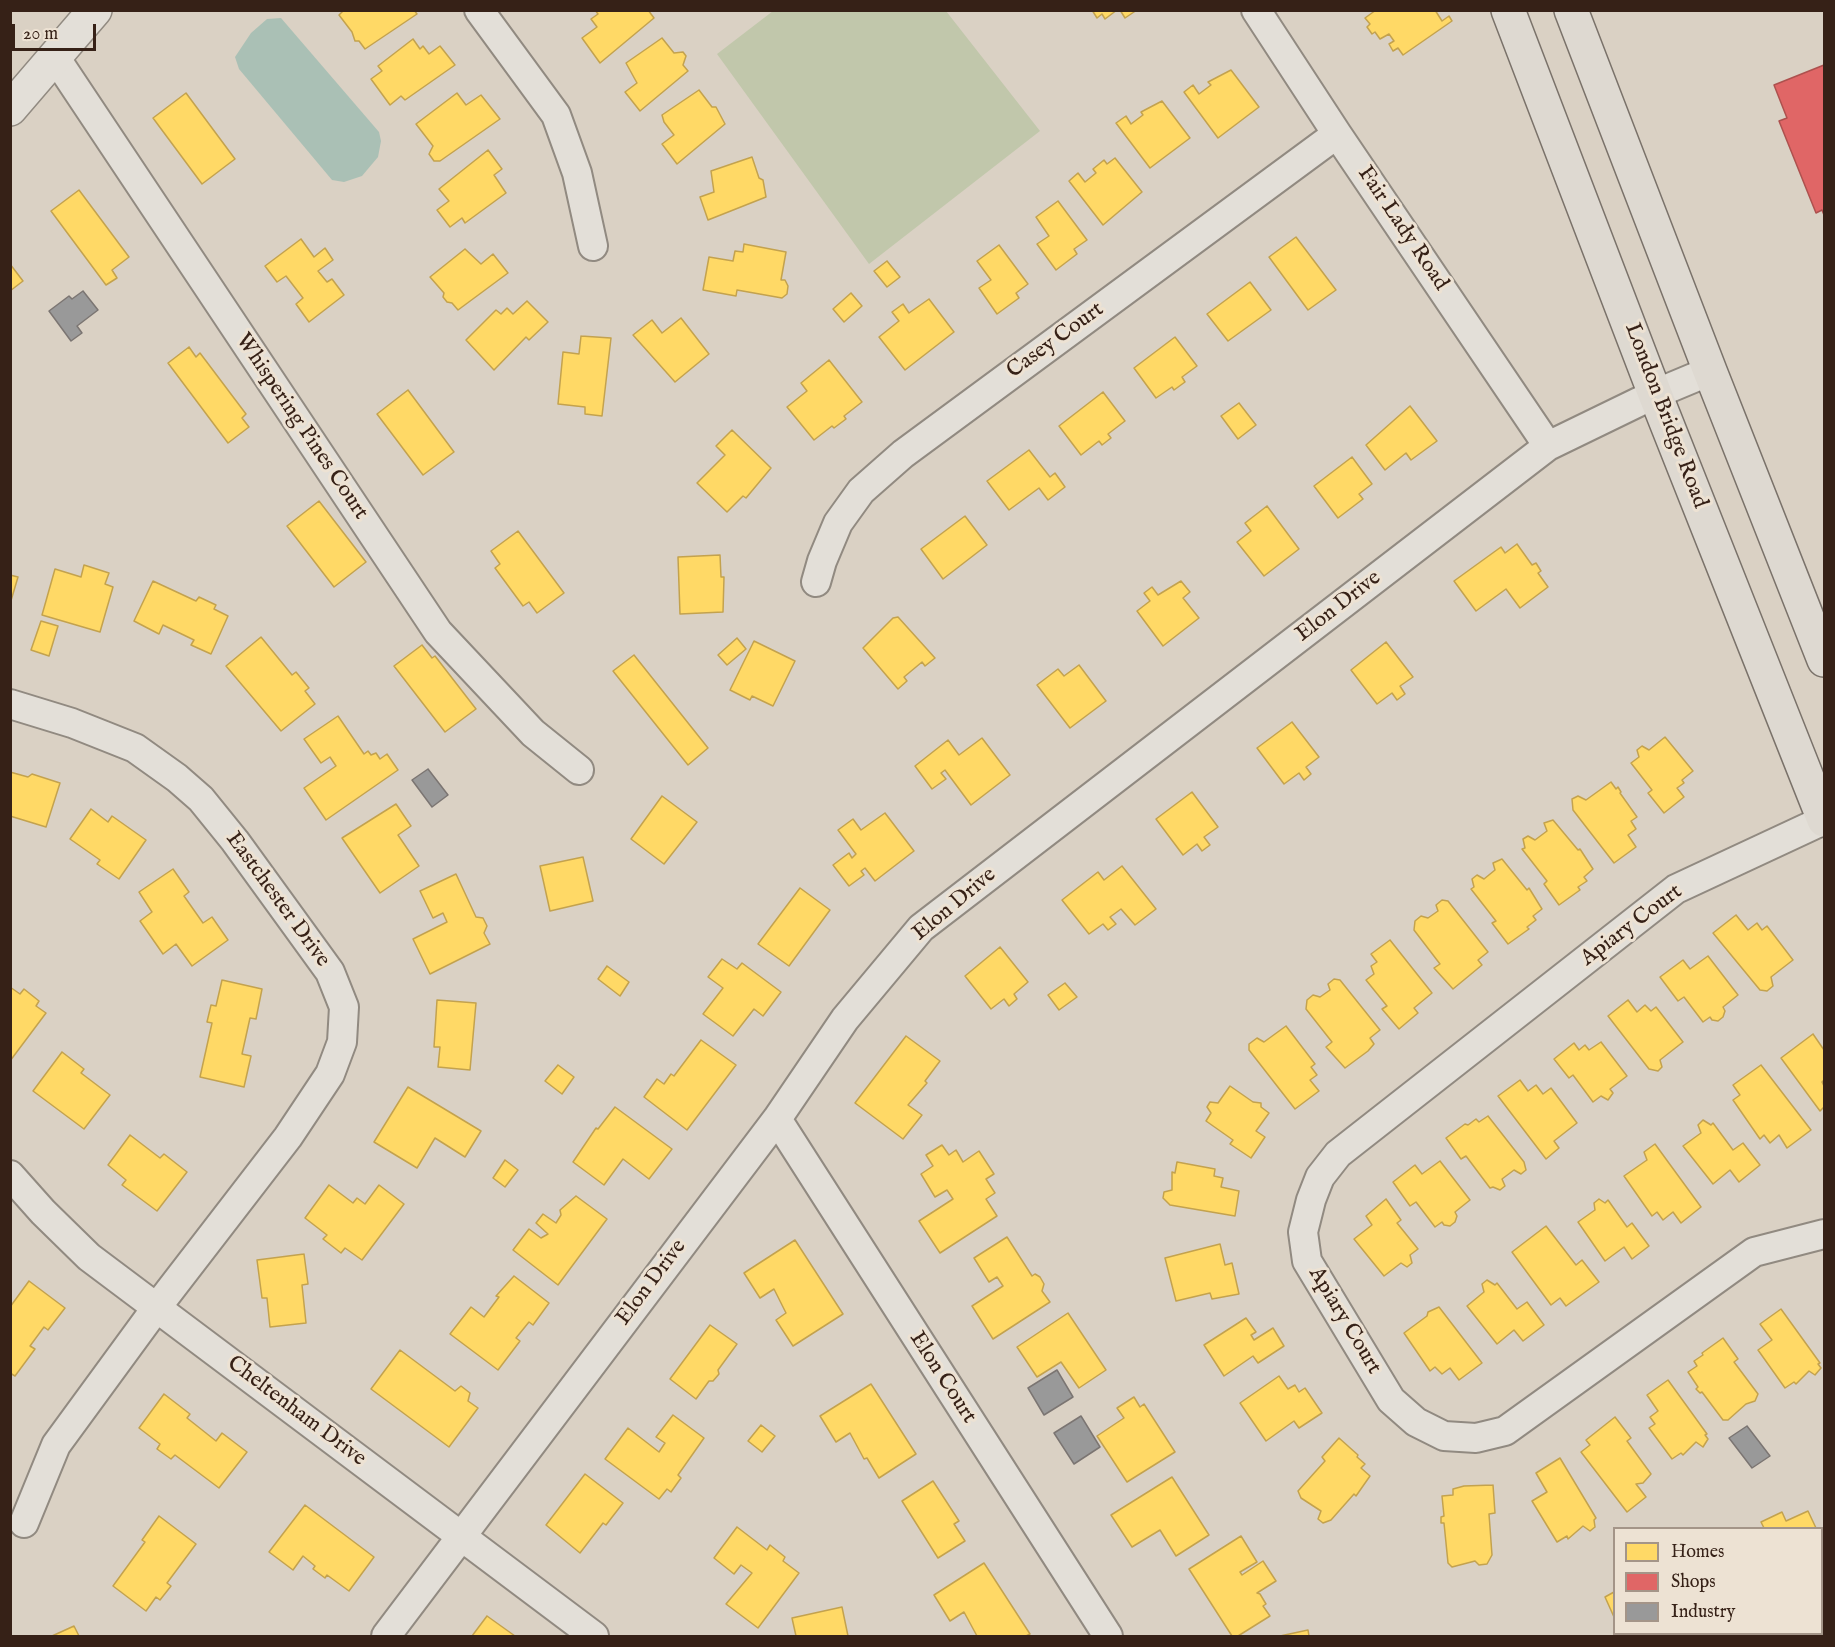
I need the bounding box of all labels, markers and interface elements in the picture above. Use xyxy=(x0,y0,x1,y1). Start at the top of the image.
scale bar xyxy=(15,12,99,50)
text: 20 m xyxy=(23,23,58,46)
street label: Fair Lady Road xyxy=(1351,162,1453,296)
street label: Casey Court xyxy=(1002,297,1110,385)
street label: London Bridge Road xyxy=(1618,320,1712,512)
street label: Whispering Pines Court xyxy=(229,329,373,525)
street label: Elon Drive xyxy=(1291,566,1387,648)
street label: Eastchester Drive xyxy=(219,827,335,973)
street label: Elon Drive xyxy=(908,863,1002,947)
street label: Apiary Court xyxy=(1576,879,1688,973)
street label: Elon Drive xyxy=(611,1235,693,1331)
street label: Apiary Court xyxy=(1302,1263,1386,1379)
street label: Elon Court xyxy=(903,1327,981,1429)
street label: Cheltenham Drive xyxy=(221,1351,371,1473)
legend xyxy=(1613,1527,1823,1635)
text: Homes xyxy=(1671,1541,1724,1564)
text: Shops xyxy=(1671,1571,1716,1594)
text: Industry xyxy=(1671,1601,1735,1624)

